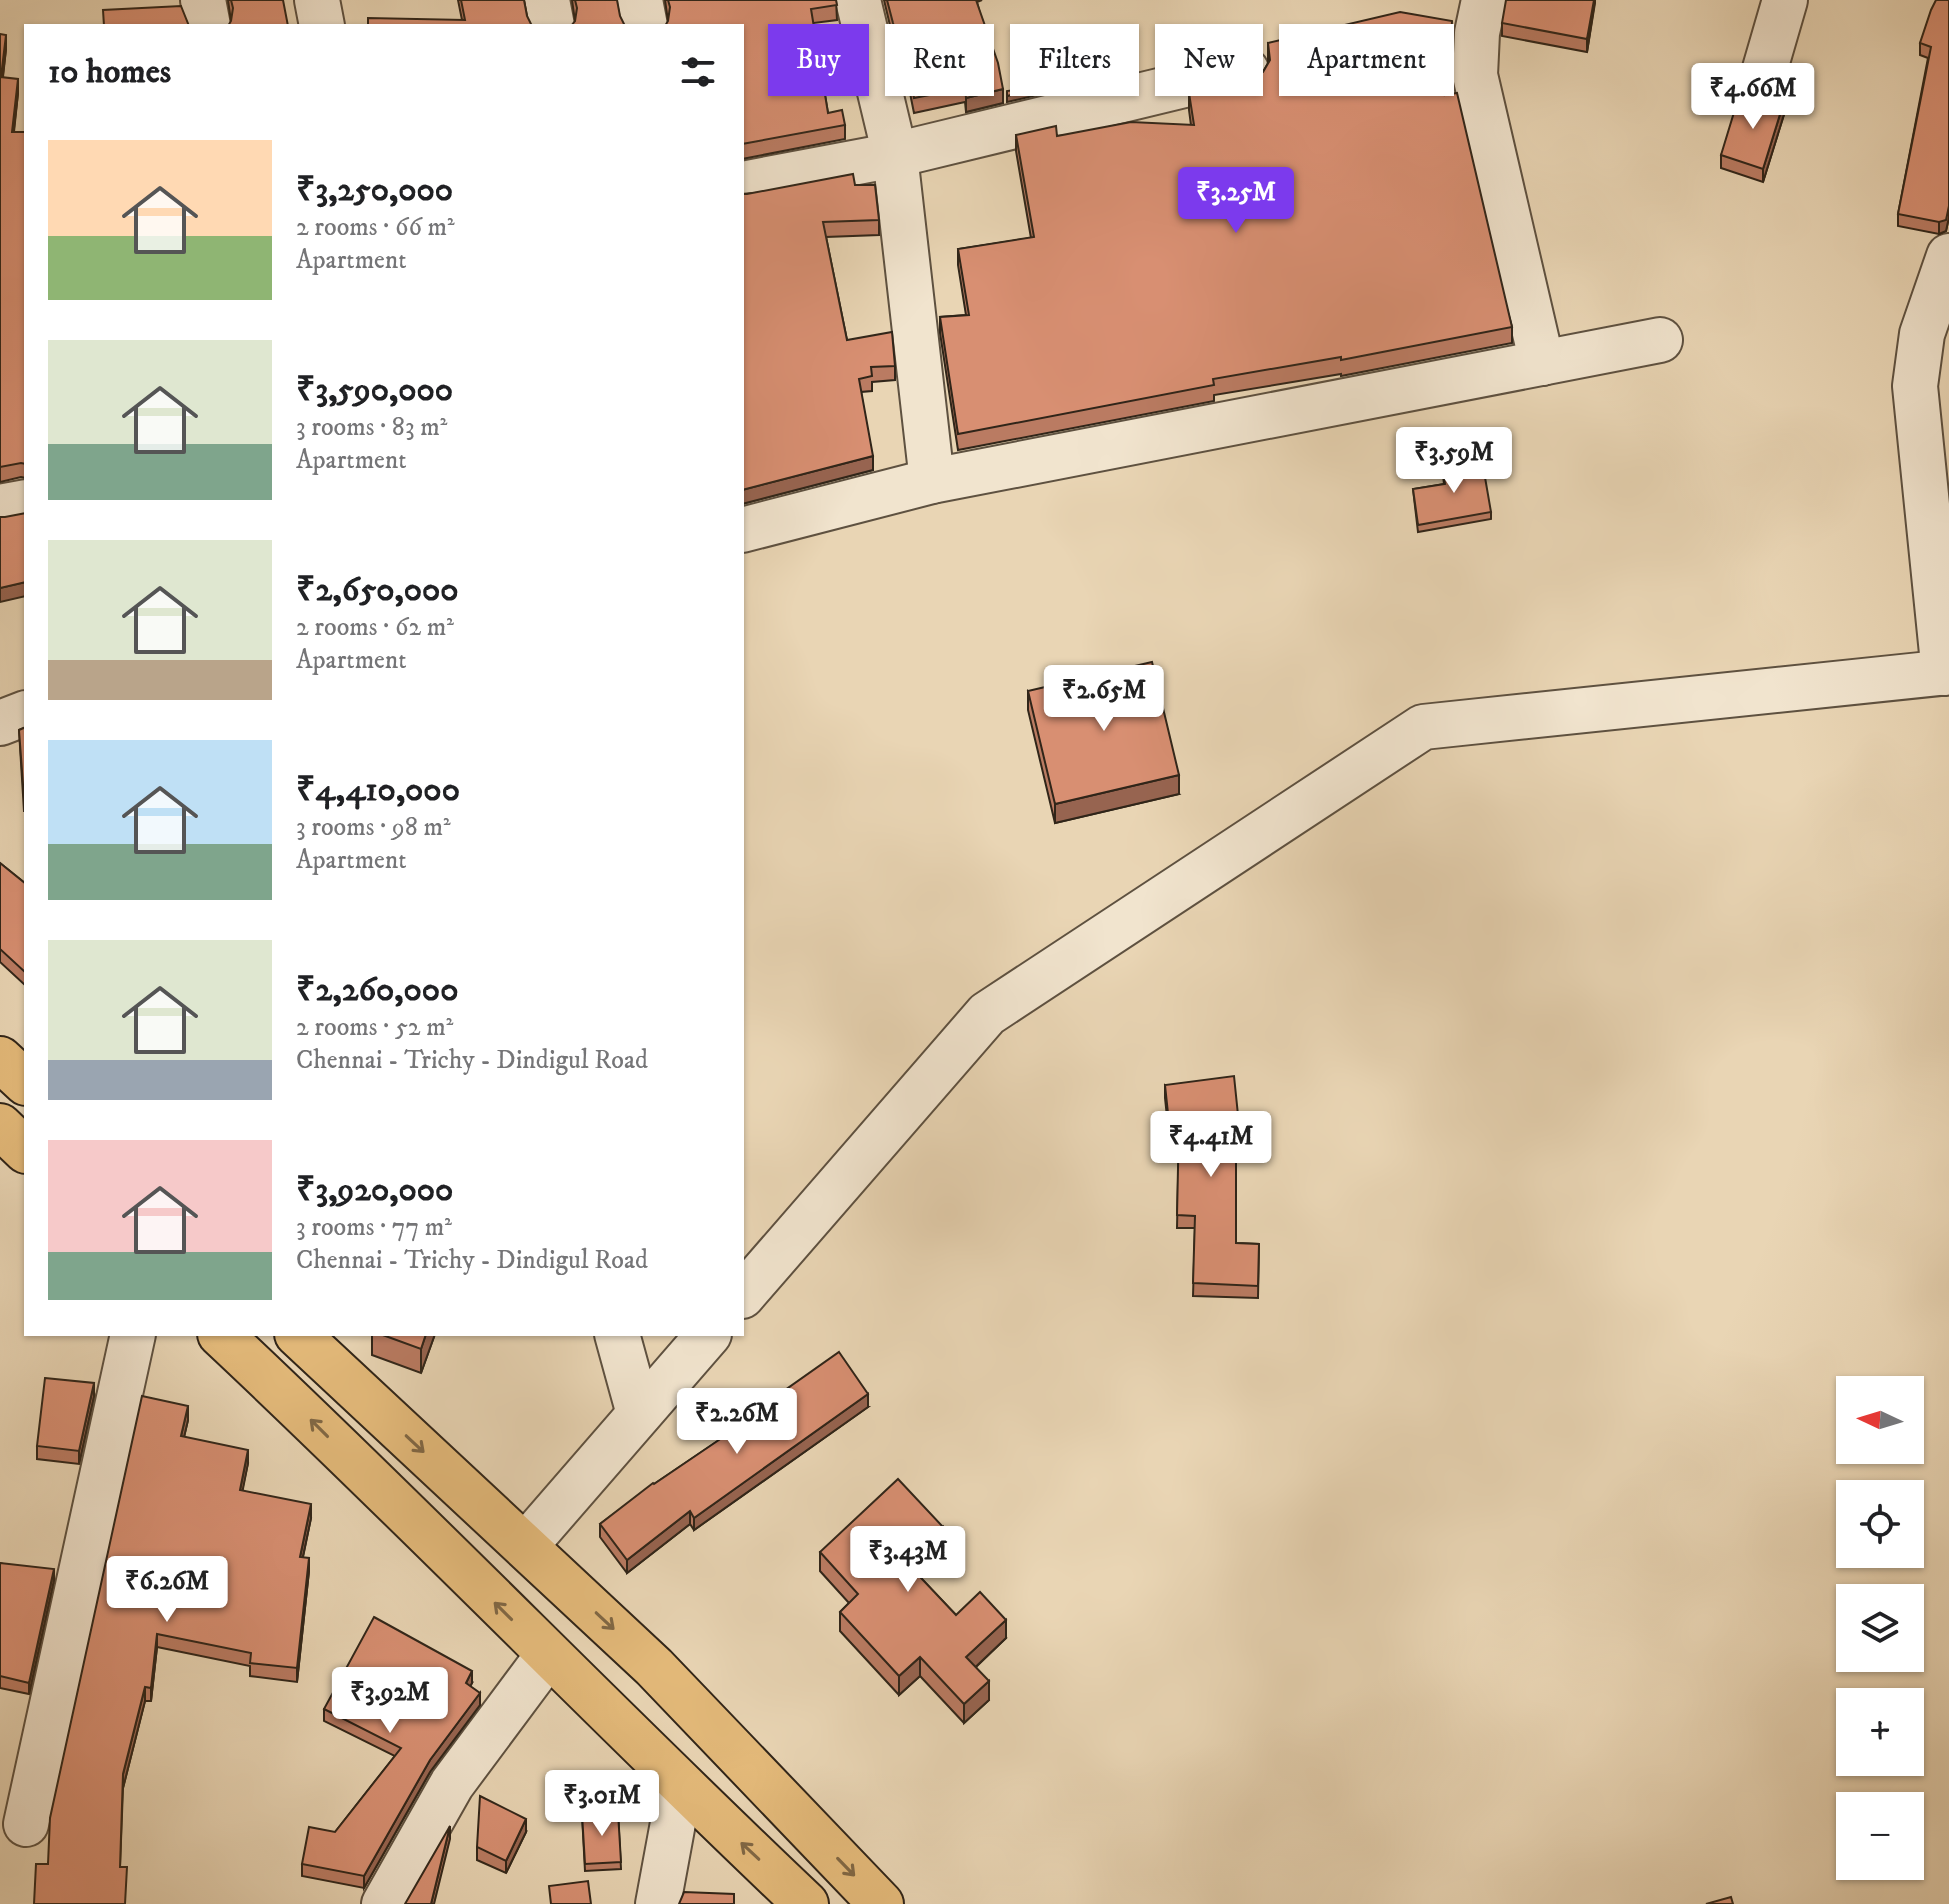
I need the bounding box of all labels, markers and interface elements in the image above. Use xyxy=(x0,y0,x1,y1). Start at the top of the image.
chip: Buy xyxy=(768,24,869,96)
chip: Rent xyxy=(885,24,994,96)
chip: Filters xyxy=(1010,24,1139,96)
chip: New xyxy=(1155,24,1263,96)
chip: Apartment xyxy=(1279,24,1454,96)
icon: filters xyxy=(676,50,720,94)
text: 10 homes xyxy=(48,51,171,93)
pin: ₹4.66M xyxy=(1688,63,1818,131)
text: ₹4.66M xyxy=(1709,72,1797,105)
pin: ₹3.25M xyxy=(1171,167,1301,235)
text: ₹3,250,000 xyxy=(296,169,453,211)
icon: home xyxy=(112,172,208,268)
text: ₹3.25M xyxy=(1196,176,1276,209)
text: 2 rooms · 66 m² xyxy=(296,211,455,244)
text: Apartment xyxy=(296,244,407,277)
text: ₹3,590,000 xyxy=(296,369,453,411)
icon: home xyxy=(112,372,208,468)
text: 3 rooms · 83 m² xyxy=(296,411,447,444)
pin: ₹3.59M xyxy=(1389,427,1519,495)
text: ₹3.59M xyxy=(1414,436,1494,469)
text: Apartment xyxy=(296,444,407,477)
text: ₹2,650,000 xyxy=(296,569,459,611)
icon: home xyxy=(112,572,208,668)
text: 2 rooms · 62 m² xyxy=(296,611,454,644)
text: Apartment xyxy=(296,644,407,677)
pin: ₹2.65M xyxy=(1039,665,1169,733)
text: ₹2.65M xyxy=(1062,674,1146,707)
text: ₹4,410,000 xyxy=(296,769,460,811)
icon: home xyxy=(112,772,208,868)
text: 3 rooms · 98 m² xyxy=(296,811,451,844)
text: Apartment xyxy=(296,844,407,877)
text: ₹2,260,000 xyxy=(296,969,458,1011)
icon: home xyxy=(112,972,208,1068)
text: 2 rooms · 52 m² xyxy=(296,1011,453,1044)
text: Chennai - Trichy - Dindigul Road xyxy=(296,1044,648,1077)
pin: ₹4.41M xyxy=(1146,1111,1276,1179)
text: ₹4.41M xyxy=(1168,1120,1254,1153)
text: ₹3,920,000 xyxy=(296,1169,453,1211)
icon: home xyxy=(112,1172,208,1268)
text: 3 rooms · 77 m² xyxy=(296,1211,452,1244)
text: Chennai - Trichy - Dindigul Road xyxy=(296,1244,648,1277)
north arrow xyxy=(1836,1376,1924,1464)
map controls xyxy=(1836,1376,1924,1880)
pin: ₹2.26M xyxy=(672,1388,802,1456)
text: ₹2.26M xyxy=(695,1397,779,1430)
one-way arrow xyxy=(309,1418,329,1438)
one-way arrow xyxy=(405,1435,425,1454)
button: locate xyxy=(1836,1480,1924,1568)
pin: ₹3.43M xyxy=(843,1526,973,1594)
text: ₹3.43M xyxy=(868,1535,948,1568)
pin: ₹6.26M xyxy=(102,1556,232,1624)
text: ₹6.26M xyxy=(125,1565,209,1598)
button: layers xyxy=(1836,1584,1924,1672)
one-way arrow xyxy=(493,1601,513,1620)
one-way arrow xyxy=(595,1612,615,1630)
pin: ₹3.92M xyxy=(325,1667,455,1735)
text: ₹3.92M xyxy=(350,1676,430,1709)
button: + xyxy=(1836,1688,1924,1776)
pin: ₹3.01M xyxy=(537,1770,667,1838)
text: ₹3.01M xyxy=(563,1779,641,1812)
button: − xyxy=(1836,1792,1924,1880)
one-way arrow xyxy=(740,1842,760,1860)
one-way arrow xyxy=(836,1857,855,1876)

